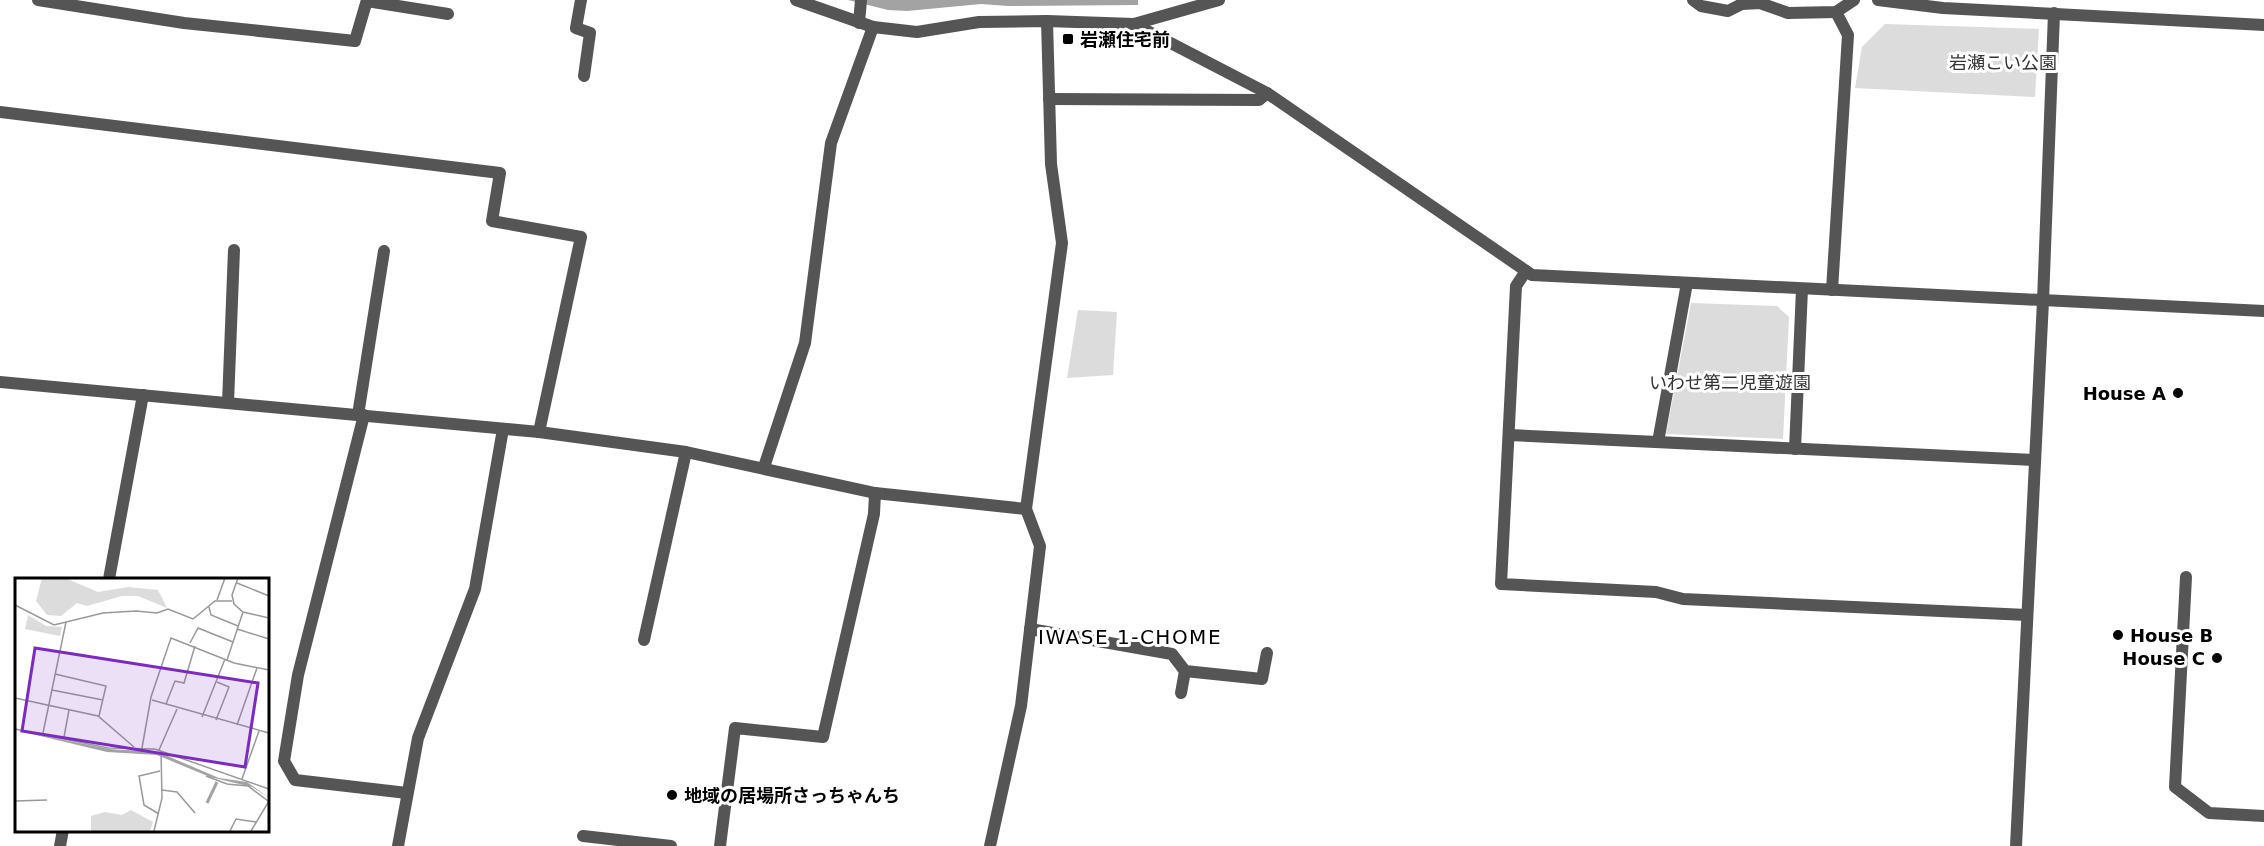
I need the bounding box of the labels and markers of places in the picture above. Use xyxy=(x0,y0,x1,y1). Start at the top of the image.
place label: 岩瀬住宅前 xyxy=(1080,29,1170,50)
marker: 岩瀬住宅前 xyxy=(1061,32,1075,46)
place label: House A xyxy=(2083,383,2166,404)
marker: House A xyxy=(2171,386,2185,400)
place label: House B xyxy=(2130,625,2213,646)
marker: House B xyxy=(2111,628,2125,642)
place label: House C xyxy=(2122,648,2205,669)
marker: House C xyxy=(2210,651,2224,665)
place label: 地域の居場所さっちゃんち xyxy=(684,785,900,806)
marker: 地域の居場所さっちゃんち xyxy=(665,788,679,802)

